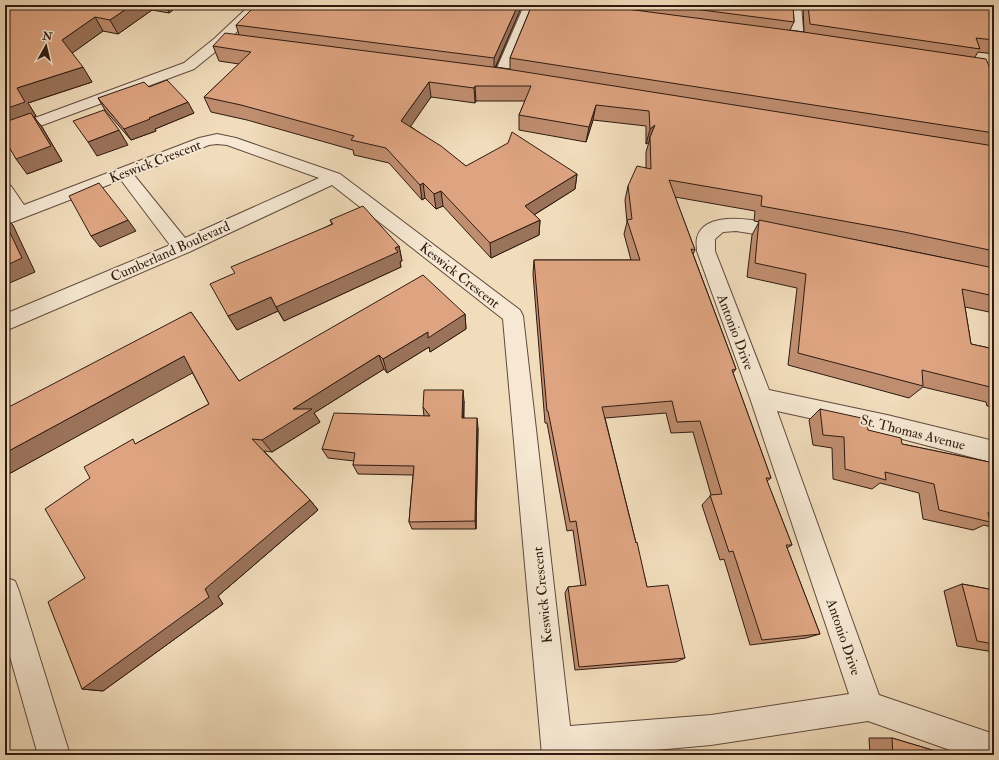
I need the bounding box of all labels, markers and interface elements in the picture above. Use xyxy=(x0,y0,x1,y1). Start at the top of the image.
north arrow xyxy=(26,26,66,66)
text: N xyxy=(41,29,54,44)
street label: Keswick Crescent xyxy=(107,136,204,187)
street label: Cumberland Boulevard xyxy=(108,217,233,285)
street label: Keswick Crescent xyxy=(416,239,503,312)
street label: Antonio Drive xyxy=(713,291,758,373)
street label: St. Thomas Avenue xyxy=(859,411,967,454)
street label: Keswick Crescent xyxy=(529,545,556,644)
street label: Antonio Drive xyxy=(822,596,865,678)

